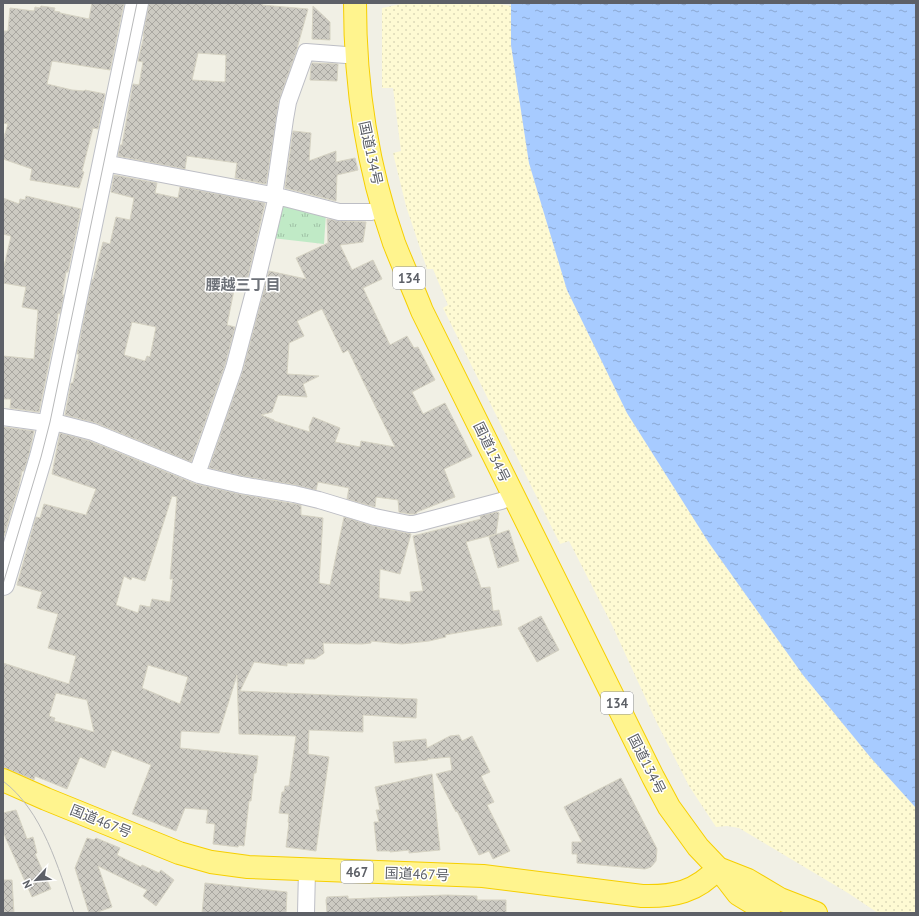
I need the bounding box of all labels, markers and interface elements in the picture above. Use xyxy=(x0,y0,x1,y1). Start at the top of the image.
street label: 国道134号 xyxy=(355,119,387,187)
road number: 134 xyxy=(393,267,425,289)
district label: 腰越三丁目 xyxy=(205,275,281,294)
street label: 国道134号 xyxy=(470,419,514,485)
road number: 134 xyxy=(601,692,633,714)
street label: 国道134号 xyxy=(624,731,670,797)
street label: 国道467号 xyxy=(68,801,134,841)
north arrow xyxy=(16,860,56,900)
road number: 467 xyxy=(341,861,373,883)
street label: 国道467号 xyxy=(384,864,450,884)
text: N xyxy=(19,878,35,891)

